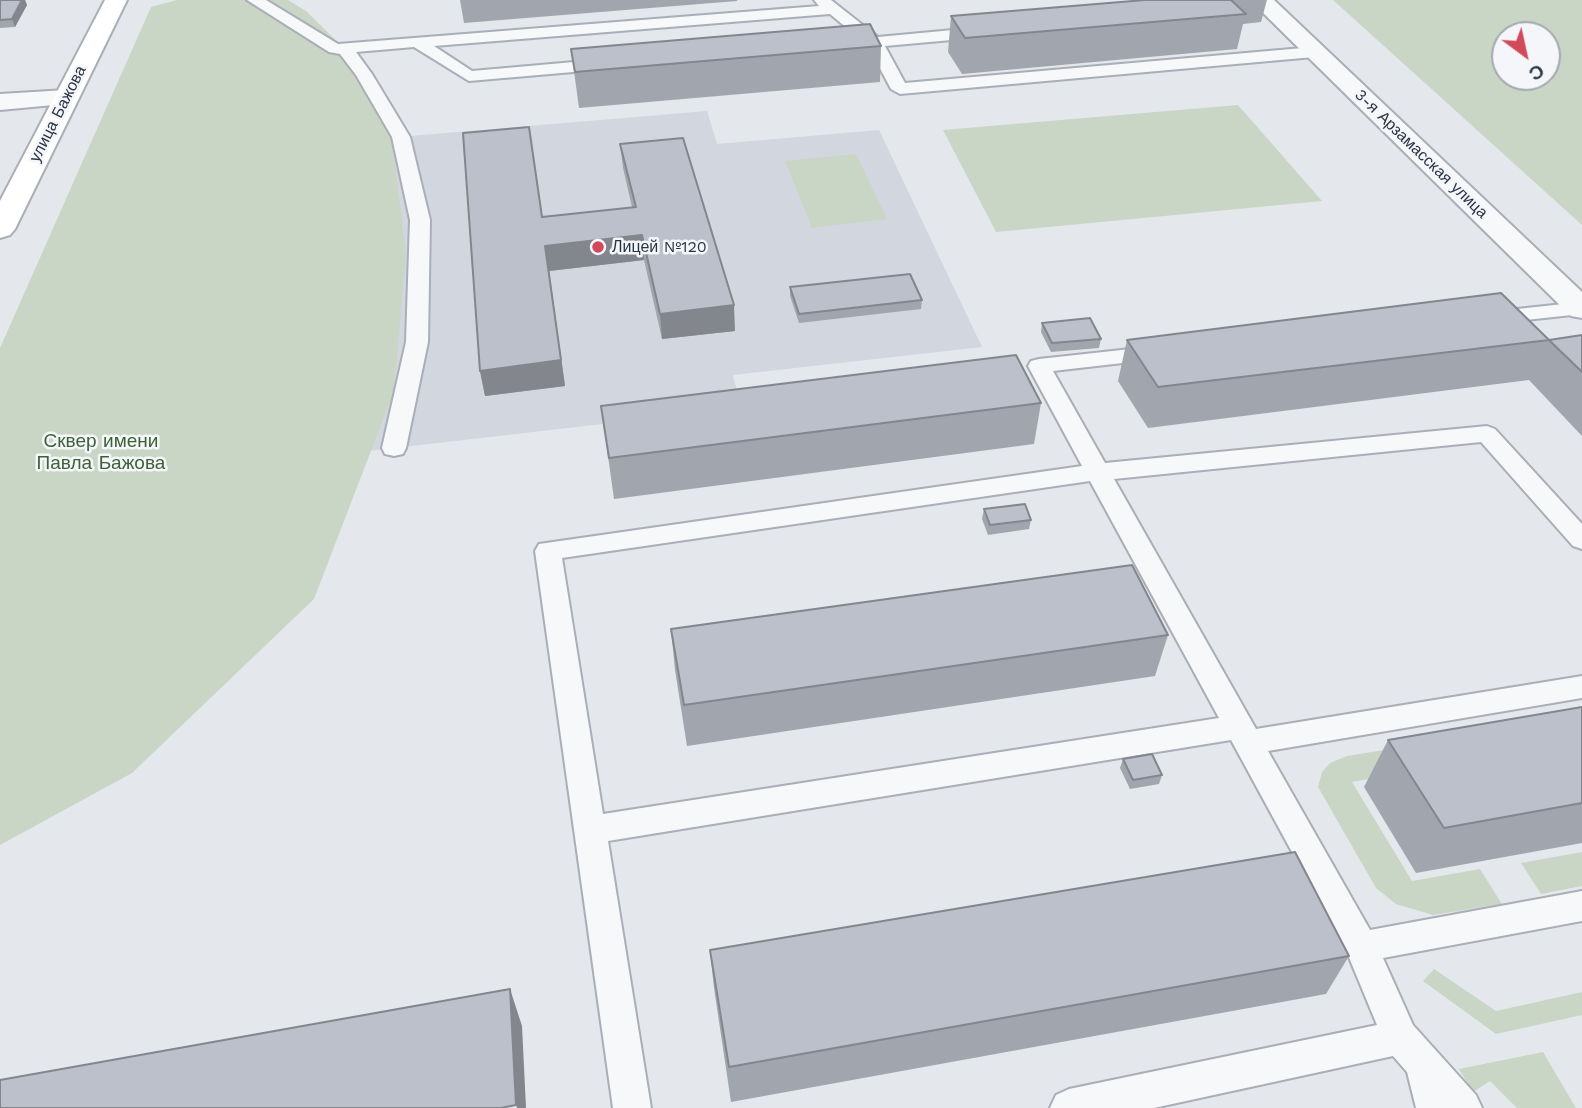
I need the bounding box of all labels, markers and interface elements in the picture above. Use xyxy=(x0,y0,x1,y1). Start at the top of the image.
north arrow xyxy=(1491,21,1561,91)
text: С xyxy=(1525,59,1549,86)
street label: улица Бажова xyxy=(25,63,91,165)
street label: 3-я Арзамасская улица xyxy=(1350,85,1492,223)
place label: Лицей №120 xyxy=(612,237,707,257)
marker: Лицей №120 xyxy=(590,239,606,255)
park label: Сквер имени Павла Бажова xyxy=(37,430,165,474)

